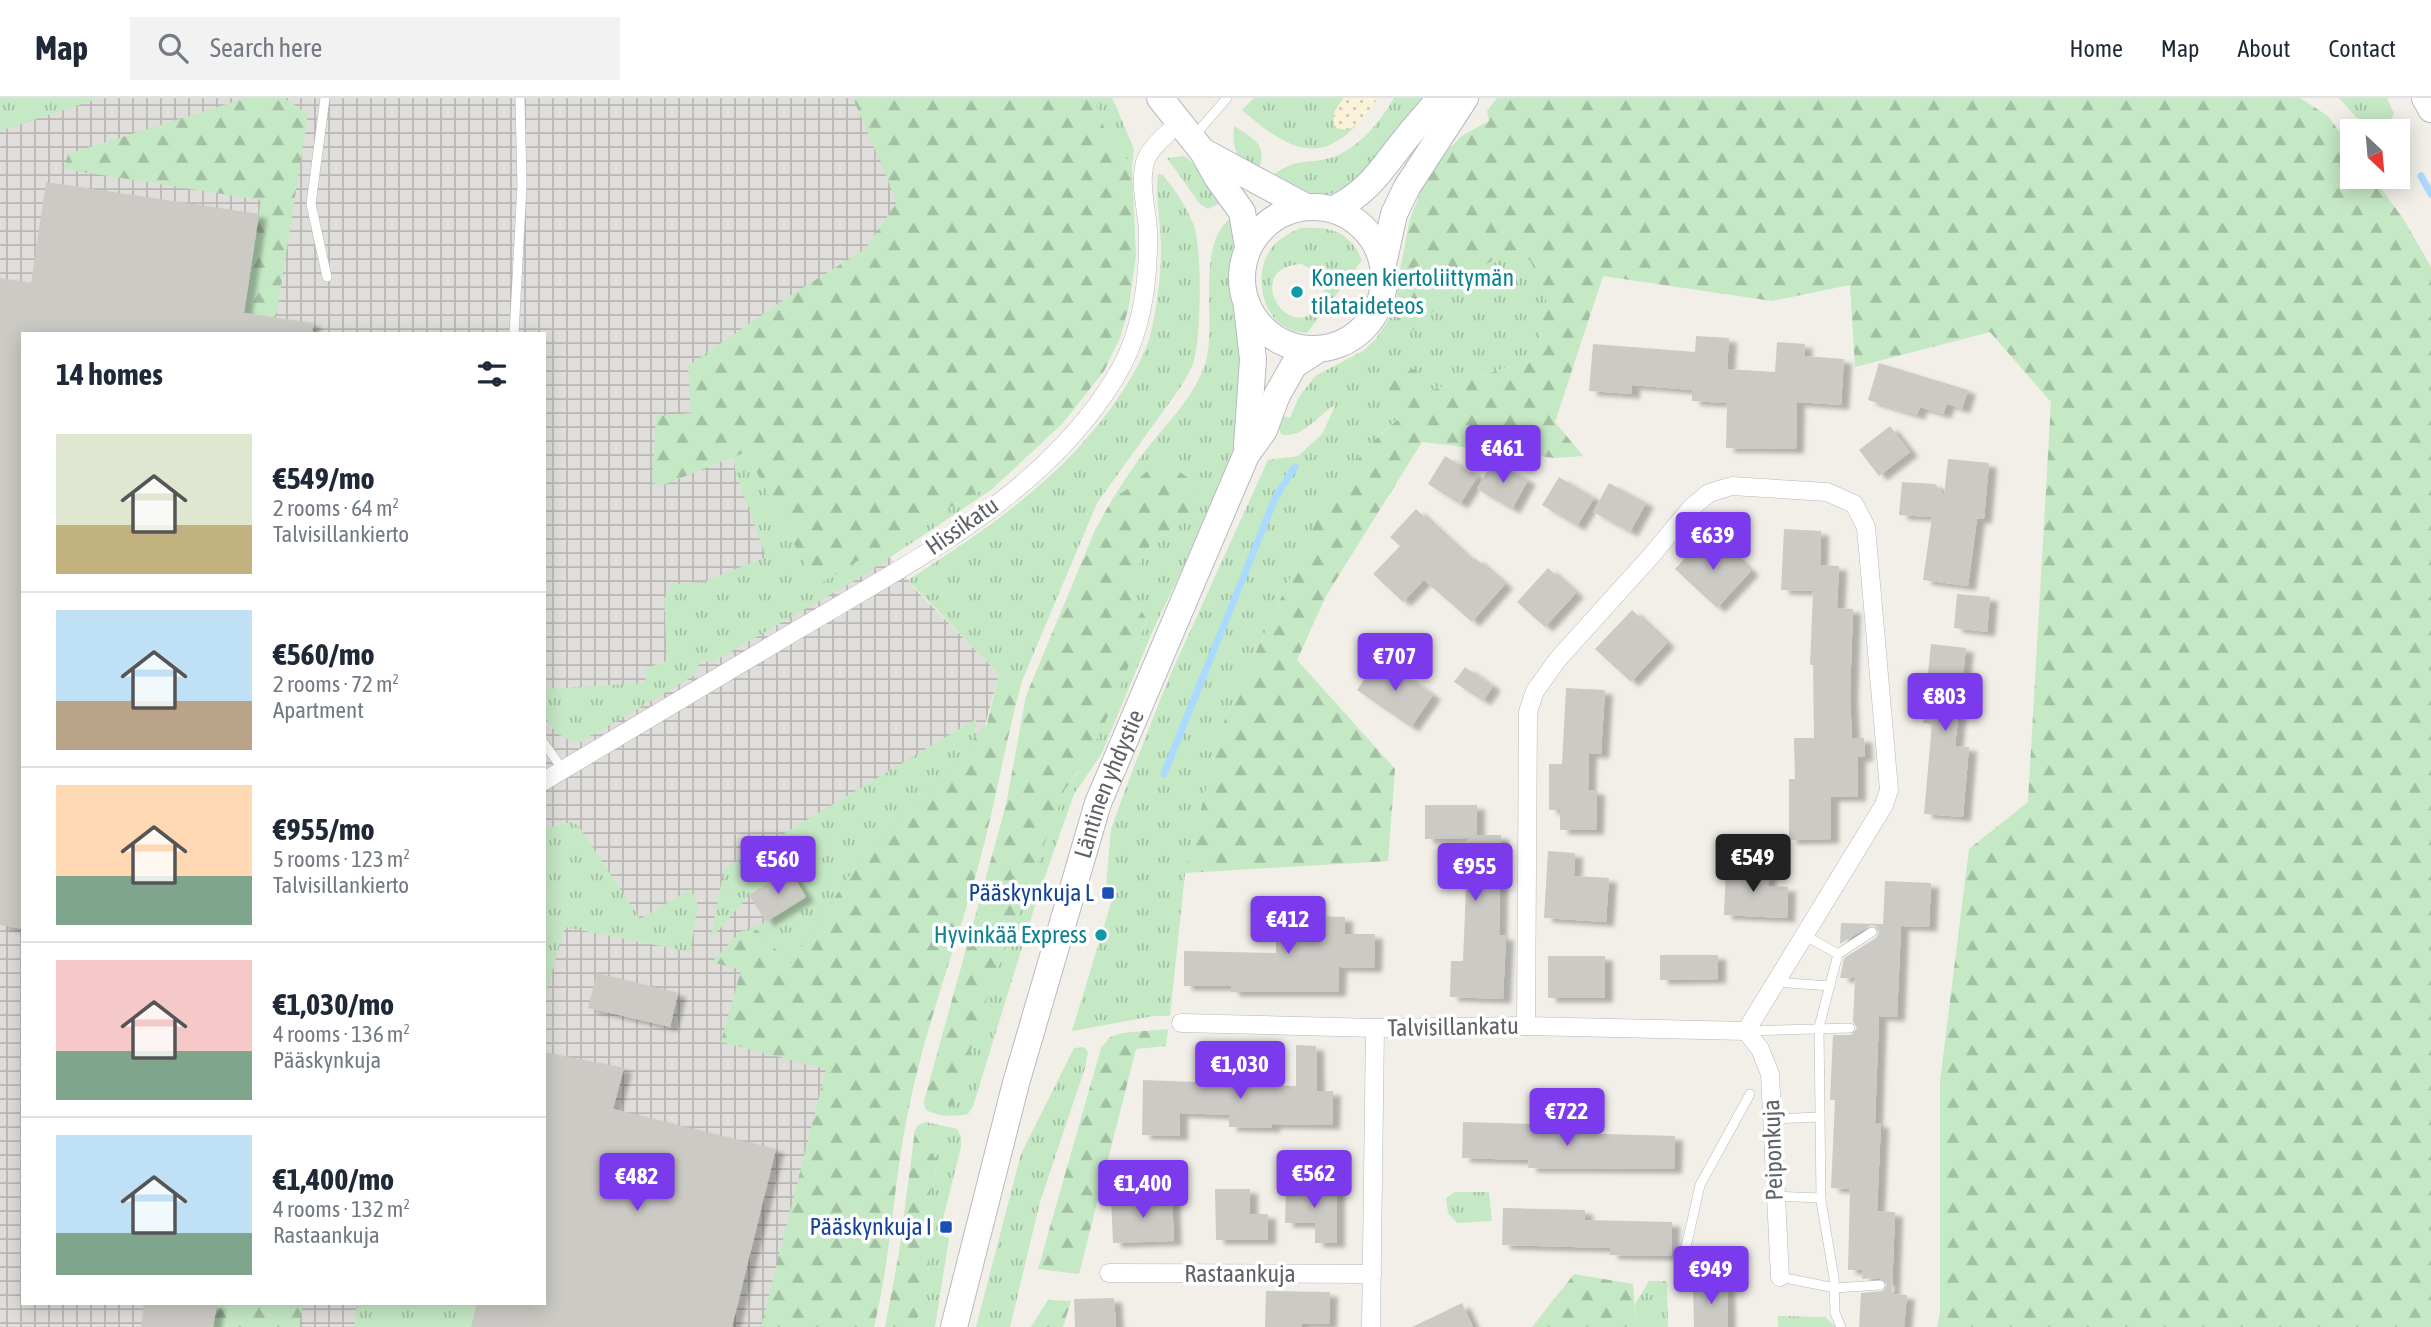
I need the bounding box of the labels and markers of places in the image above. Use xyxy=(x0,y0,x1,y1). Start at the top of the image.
place label: Koneen kiertoliittymän tilataideteos xyxy=(1311,264,1514,319)
marker: Koneen kiertoliittymän tilataideteos xyxy=(1289,284,1305,300)
pin: €461 xyxy=(1462,426,1544,485)
pin: €639 xyxy=(1672,512,1754,572)
pin: €707 xyxy=(1354,634,1436,693)
pin: €803 xyxy=(1904,674,1986,733)
pin: €549 xyxy=(1712,834,1794,894)
pin: €560 xyxy=(737,836,819,896)
pin: €955 xyxy=(1434,844,1516,903)
place label: Pääskynkuja L xyxy=(968,879,1095,906)
marker: Pääskynkuja L xyxy=(1100,885,1116,901)
pin: €412 xyxy=(1247,896,1329,956)
place label: Hyvinkää Express xyxy=(934,921,1087,948)
marker: Hyvinkää Express xyxy=(1093,927,1109,943)
pin: €1,030 xyxy=(1183,1042,1297,1101)
pin: €722 xyxy=(1526,1088,1608,1148)
pin: €562 xyxy=(1273,1150,1355,1210)
pin: €482 xyxy=(596,1154,678,1213)
pin: €1,400 xyxy=(1086,1160,1200,1220)
place label: Pääskynkuja I xyxy=(810,1213,932,1240)
marker: Pääskynkuja I xyxy=(938,1219,954,1235)
pin: €949 xyxy=(1670,1246,1752,1306)

